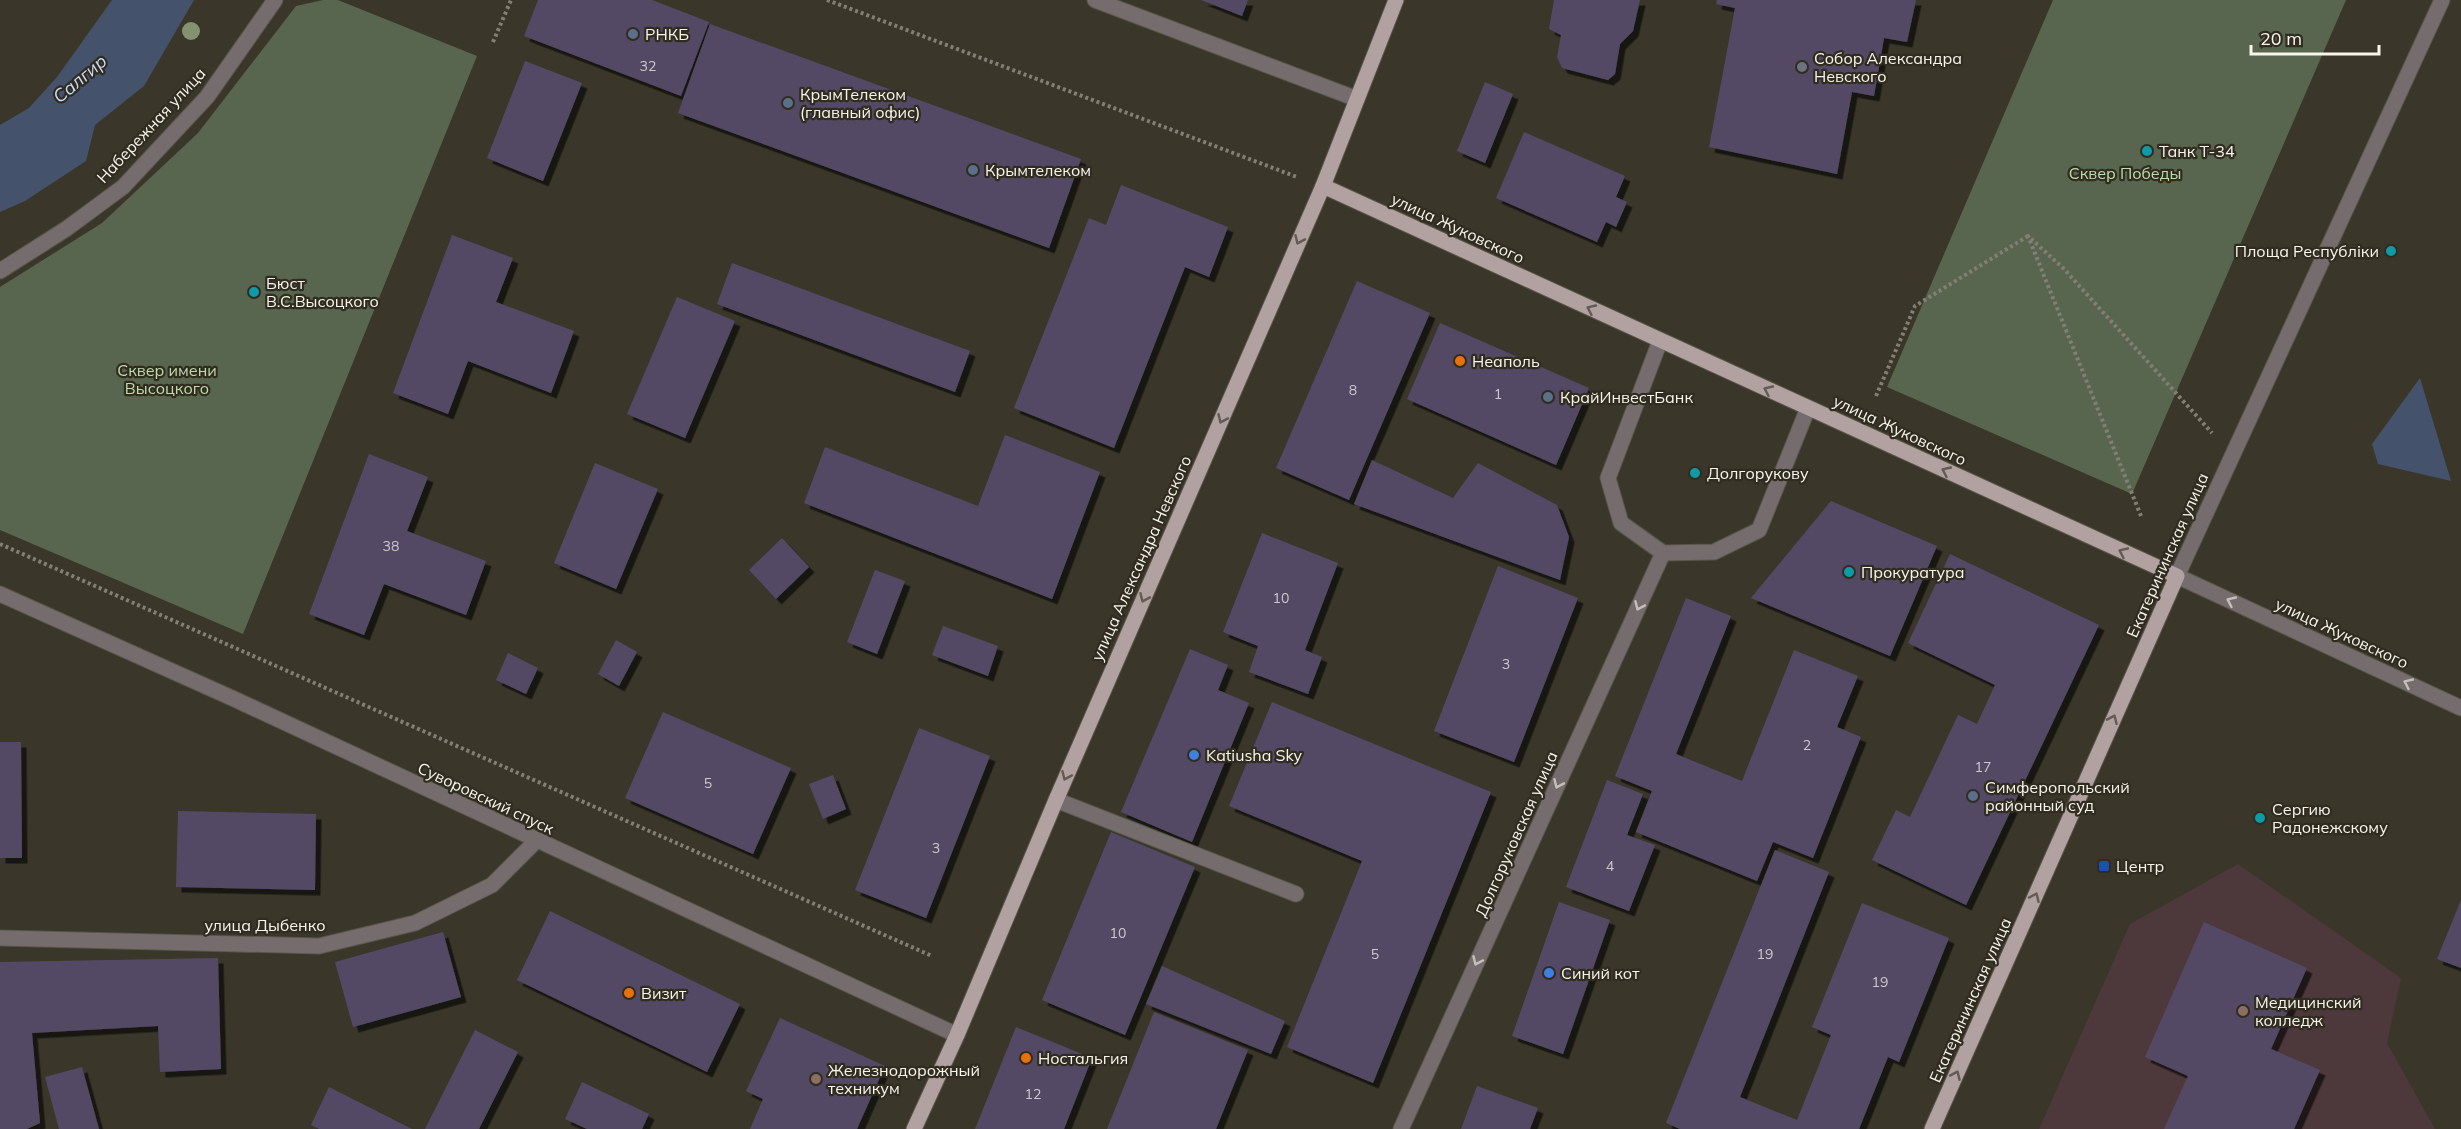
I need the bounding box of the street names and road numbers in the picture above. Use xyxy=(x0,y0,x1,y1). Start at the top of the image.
street label: Набережная улица xyxy=(92,63,210,187)
street label: улица Жуковского xyxy=(1388,188,1528,268)
street label: улица Жуковского xyxy=(1830,390,1970,470)
street label: улица Александра Невского xyxy=(1087,452,1195,664)
street label: Екатерининская улица xyxy=(2122,470,2212,640)
street label: улица Жуковского xyxy=(2272,593,2412,673)
street label: Долгоруковская улица xyxy=(1470,748,1562,920)
street label: Суворовский спуск xyxy=(415,758,558,839)
street label: улица Дыбенко xyxy=(204,915,326,935)
street label: Екатерининская улица xyxy=(1925,915,2015,1085)

